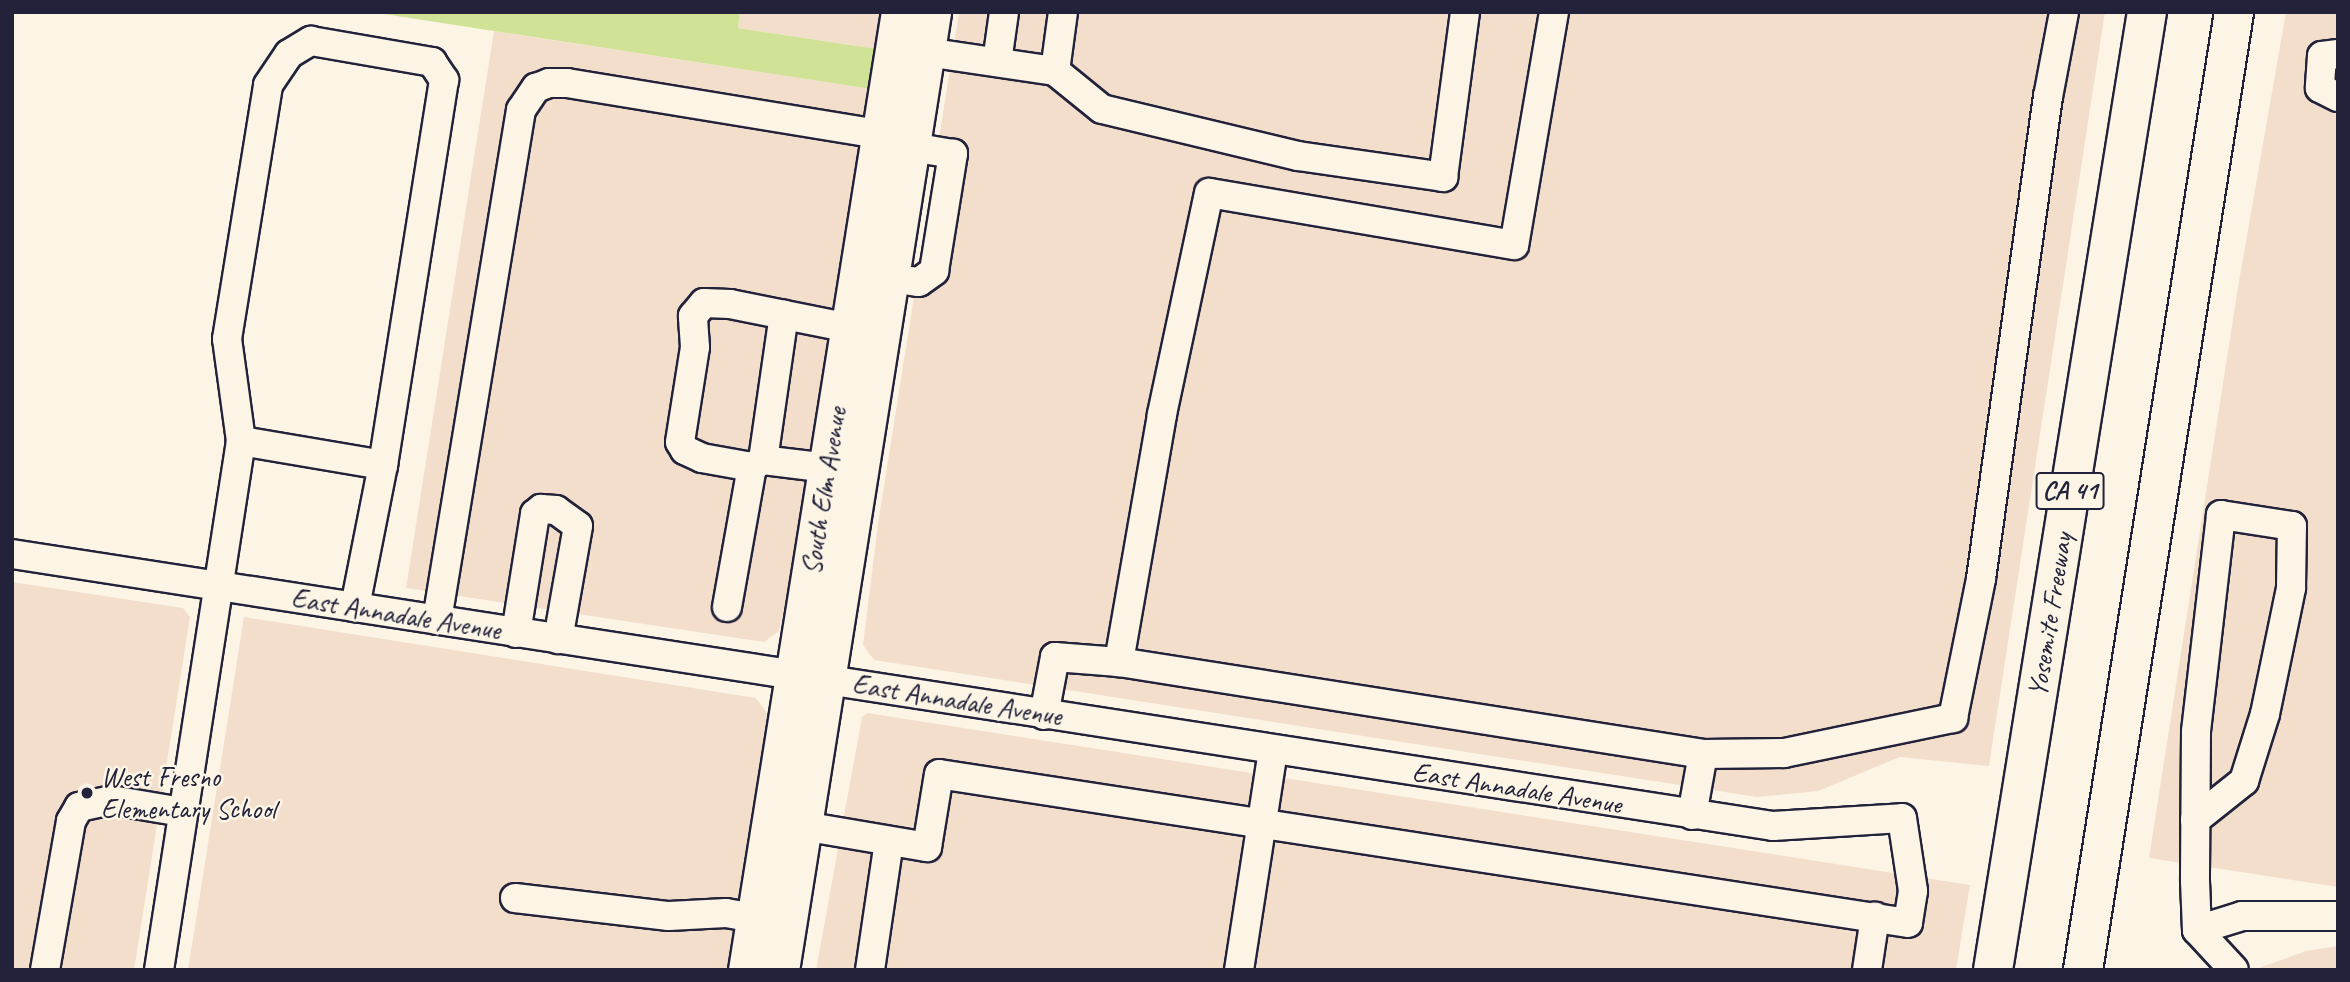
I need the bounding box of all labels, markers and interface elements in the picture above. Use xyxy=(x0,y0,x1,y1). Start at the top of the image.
street label: South Elm Avenue xyxy=(794,404,854,578)
road number: CA 41 xyxy=(2035,468,2105,513)
street label: Yosemite Freeway xyxy=(2021,531,2079,699)
street label: East Annadale Avenue xyxy=(289,581,503,647)
street label: East Annadale Avenue xyxy=(850,667,1064,733)
street label: East Annadale Avenue xyxy=(1410,755,1624,821)
place label: West Fresno Elementary School xyxy=(101,760,276,826)
marker: West Fresno Elementary School xyxy=(79,785,95,801)

